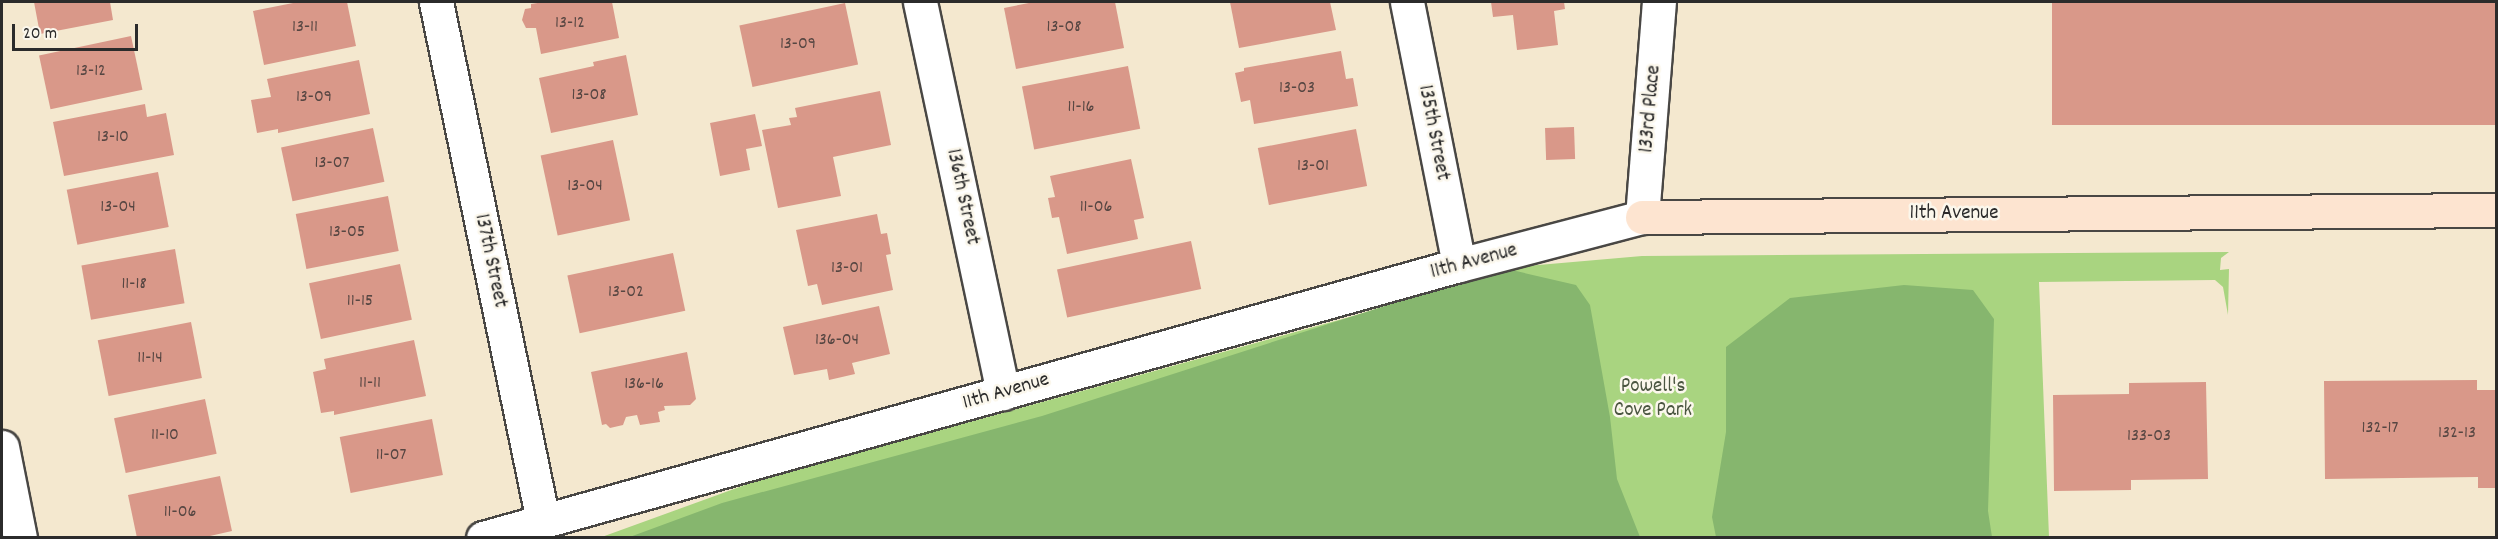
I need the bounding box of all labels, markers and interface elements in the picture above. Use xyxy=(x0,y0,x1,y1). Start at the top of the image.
scale bar xyxy=(15,12,141,50)
house number: 13-12 xyxy=(555,13,585,35)
house number: 13-11 xyxy=(292,17,318,39)
house number: 13-08 xyxy=(1046,17,1082,39)
text: 20 m xyxy=(23,22,57,47)
house number: 13-09 xyxy=(780,34,816,56)
house number: 13-12 xyxy=(76,61,106,83)
street label: 133rd Place xyxy=(1635,64,1667,154)
house number: 13-03 xyxy=(1279,78,1315,100)
street label: 135th Street xyxy=(1411,83,1455,183)
house number: 13-08 xyxy=(571,85,607,107)
house number: 13-09 xyxy=(296,87,332,109)
house number: 11-16 xyxy=(1068,97,1094,119)
house number: 13-10 xyxy=(97,127,129,149)
street label: 136th Street xyxy=(940,147,984,247)
house number: 13-07 xyxy=(315,153,349,175)
house number: 13-01 xyxy=(1297,156,1329,178)
house number: 13-04 xyxy=(567,176,603,198)
house number: 13-04 xyxy=(100,197,136,219)
house number: 11-06 xyxy=(1080,197,1112,219)
street label: 11th Avenue xyxy=(1910,201,1998,227)
street label: 137th Street xyxy=(468,212,512,310)
house number: 13-05 xyxy=(329,222,365,244)
street label: 11th Avenue xyxy=(1428,238,1520,286)
house number: 13-01 xyxy=(831,258,863,280)
house number: 11-18 xyxy=(121,274,147,296)
house number: 13-02 xyxy=(608,282,644,304)
house number: 11-15 xyxy=(347,291,373,313)
house number: 136-04 xyxy=(815,330,859,352)
house number: 11-14 xyxy=(137,348,163,370)
street label: 11th Avenue xyxy=(960,368,1052,416)
house number: 11-11 xyxy=(359,373,381,395)
house number: 136-16 xyxy=(624,374,664,396)
park label: Powell's Cove Park xyxy=(1614,374,1692,424)
house number: 132-17 xyxy=(2362,418,2398,440)
house number: 132-13 xyxy=(2438,423,2476,445)
house number: 11-10 xyxy=(151,425,179,447)
house number: 133-03 xyxy=(2127,426,2171,448)
house number: 11-07 xyxy=(376,445,406,467)
house number: 11-06 xyxy=(164,502,196,524)

